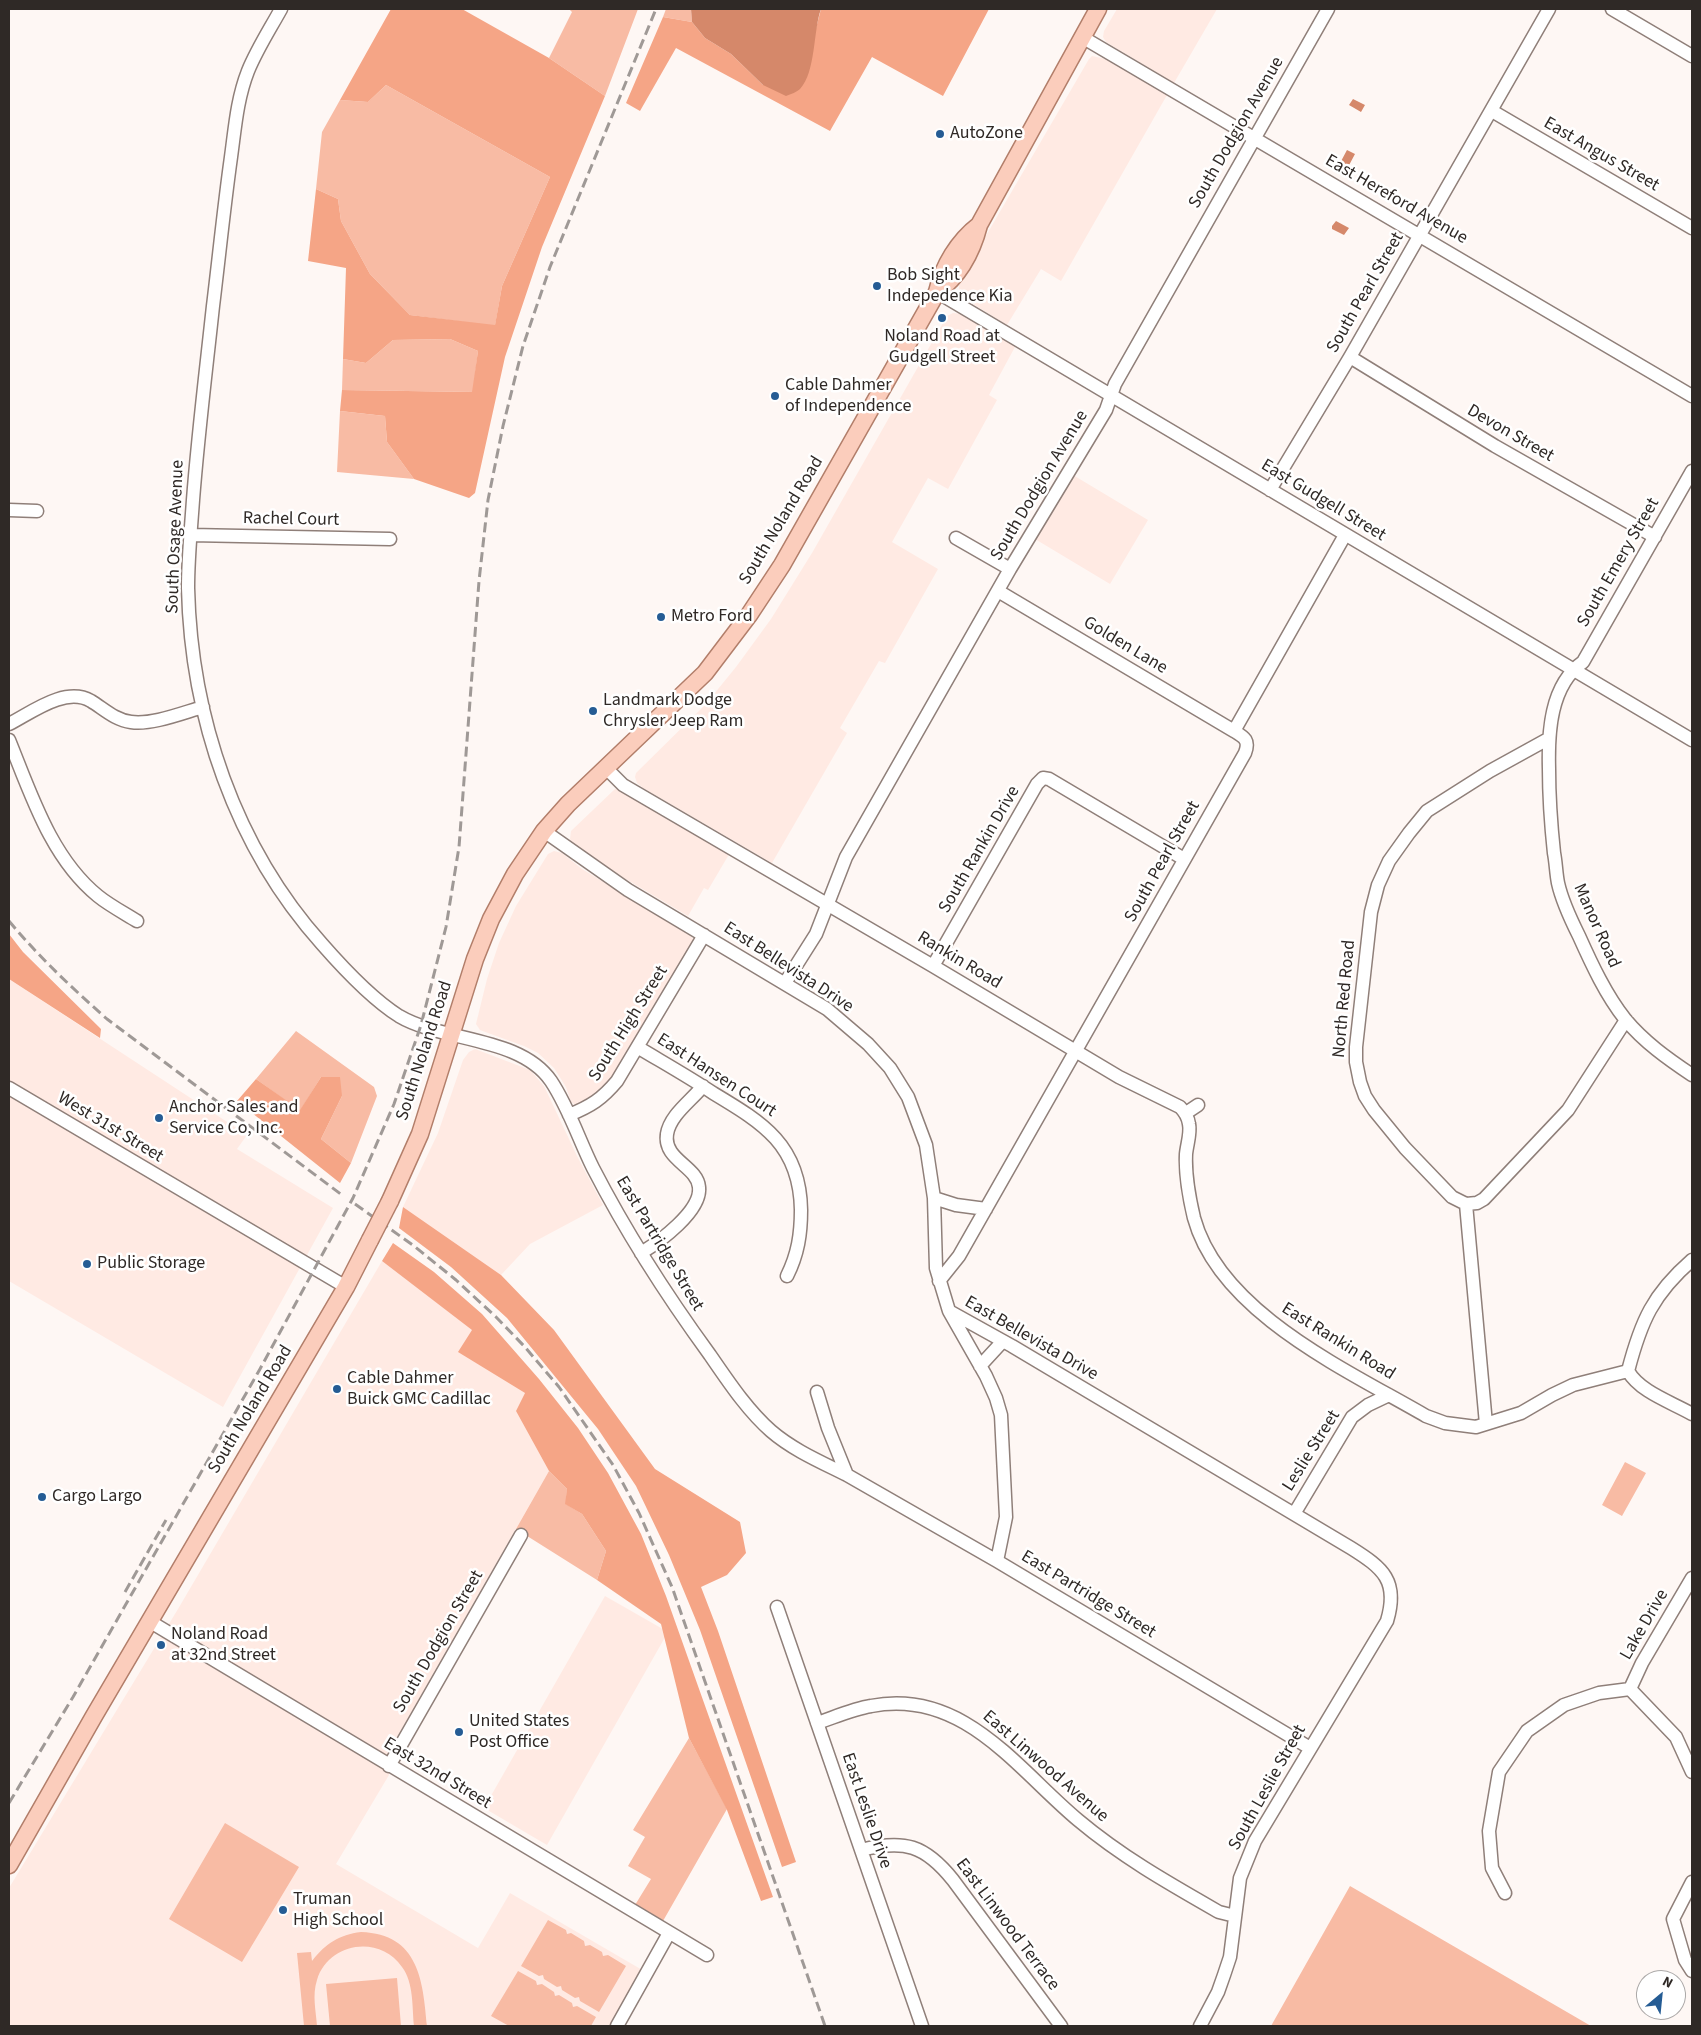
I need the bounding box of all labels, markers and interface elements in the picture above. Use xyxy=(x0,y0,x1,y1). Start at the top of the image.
street label: South Dodgion Avenue xyxy=(1185,53,1289,213)
street label: East Angus Street xyxy=(1539,113,1663,197)
place label: AutoZone xyxy=(950,123,1023,145)
marker: AutoZone xyxy=(934,128,946,140)
street label: East Hereford Avenue xyxy=(1321,150,1471,250)
street label: South Pearl Street xyxy=(1323,229,1409,357)
place label: Bob Sight Indepedence Kia xyxy=(887,265,1012,308)
marker: Bob Sight Indepedence Kia xyxy=(871,280,883,292)
marker: Noland Road at Gudgell Street xyxy=(936,312,948,324)
place label: Noland Road at Gudgell Street xyxy=(884,326,1000,368)
place label: Cable Dahmer of Independence xyxy=(785,375,911,418)
marker: Cable Dahmer of Independence xyxy=(769,390,781,402)
street label: Devon Street xyxy=(1463,400,1557,468)
street label: South Dodgion Avenue xyxy=(987,407,1093,565)
street label: South Noland Road xyxy=(735,453,829,589)
street label: East Gudgell Street xyxy=(1257,455,1389,547)
street label: South Osage Avenue xyxy=(163,460,189,614)
street label: South Emery Street xyxy=(1573,494,1665,632)
street label: Rachel Court xyxy=(243,508,339,532)
place label: Metro Ford xyxy=(671,606,753,628)
marker: Metro Ford xyxy=(655,611,667,623)
street label: Golden Lane xyxy=(1079,612,1171,680)
place label: Landmark Dodge Chrysler Jeep Ram xyxy=(603,690,743,732)
marker: Landmark Dodge Chrysler Jeep Ram xyxy=(587,705,599,717)
street label: South Rankin Drive xyxy=(935,782,1025,918)
street label: South Pearl Street xyxy=(1121,797,1205,927)
street label: Manor Road xyxy=(1568,880,1624,972)
street label: East Bellevista Drive xyxy=(719,918,857,1018)
street label: Rankin Road xyxy=(913,927,1005,995)
street label: North Red Road xyxy=(1329,939,1361,1059)
street label: South High Street xyxy=(585,962,673,1086)
street label: South Noland Road xyxy=(392,978,458,1124)
street label: East Hansen Court xyxy=(652,1029,780,1123)
street label: West 31st Street xyxy=(53,1088,167,1168)
place label: Anchor Sales and Service Co, Inc. xyxy=(169,1097,298,1140)
marker: Anchor Sales and Service Co, Inc. xyxy=(153,1112,165,1124)
street label: East Partridge Street xyxy=(610,1173,708,1315)
place label: Public Storage xyxy=(97,1253,205,1275)
marker: Public Storage xyxy=(81,1258,93,1270)
street label: East Bellevista Drive xyxy=(960,1292,1102,1386)
street label: East Rankin Road xyxy=(1277,1298,1399,1386)
street label: South Noland Road xyxy=(204,1342,298,1478)
place label: Cable Dahmer Buick GMC Cadillac xyxy=(347,1368,491,1410)
marker: Cable Dahmer Buick GMC Cadillac xyxy=(331,1383,343,1395)
street label: Leslie Street xyxy=(1279,1406,1345,1496)
place label: Cargo Largo xyxy=(52,1486,142,1508)
marker: Cargo Largo xyxy=(36,1491,48,1503)
street label: East Partridge Street xyxy=(1017,1546,1159,1644)
street label: South Dodgion Street xyxy=(389,1567,489,1717)
street label: Lake Drive xyxy=(1616,1586,1674,1664)
place label: Noland Road at 32nd Street xyxy=(171,1624,276,1666)
marker: Noland Road at 32nd Street xyxy=(155,1639,167,1651)
street label: East Linwood Avenue xyxy=(978,1706,1112,1828)
place label: United States Post Office xyxy=(469,1711,569,1754)
street label: South Leslie Street xyxy=(1225,1721,1311,1855)
marker: United States Post Office xyxy=(453,1726,465,1738)
street label: East 32nd Street xyxy=(379,1733,495,1815)
street label: East Leslie Drive xyxy=(836,1750,896,1872)
street label: East Linwood Terrace xyxy=(950,1855,1064,1995)
place label: Truman High School xyxy=(293,1889,383,1932)
marker: Truman High School xyxy=(277,1904,289,1916)
north arrow xyxy=(1636,1970,1686,2020)
text: N xyxy=(1659,1972,1676,1994)

